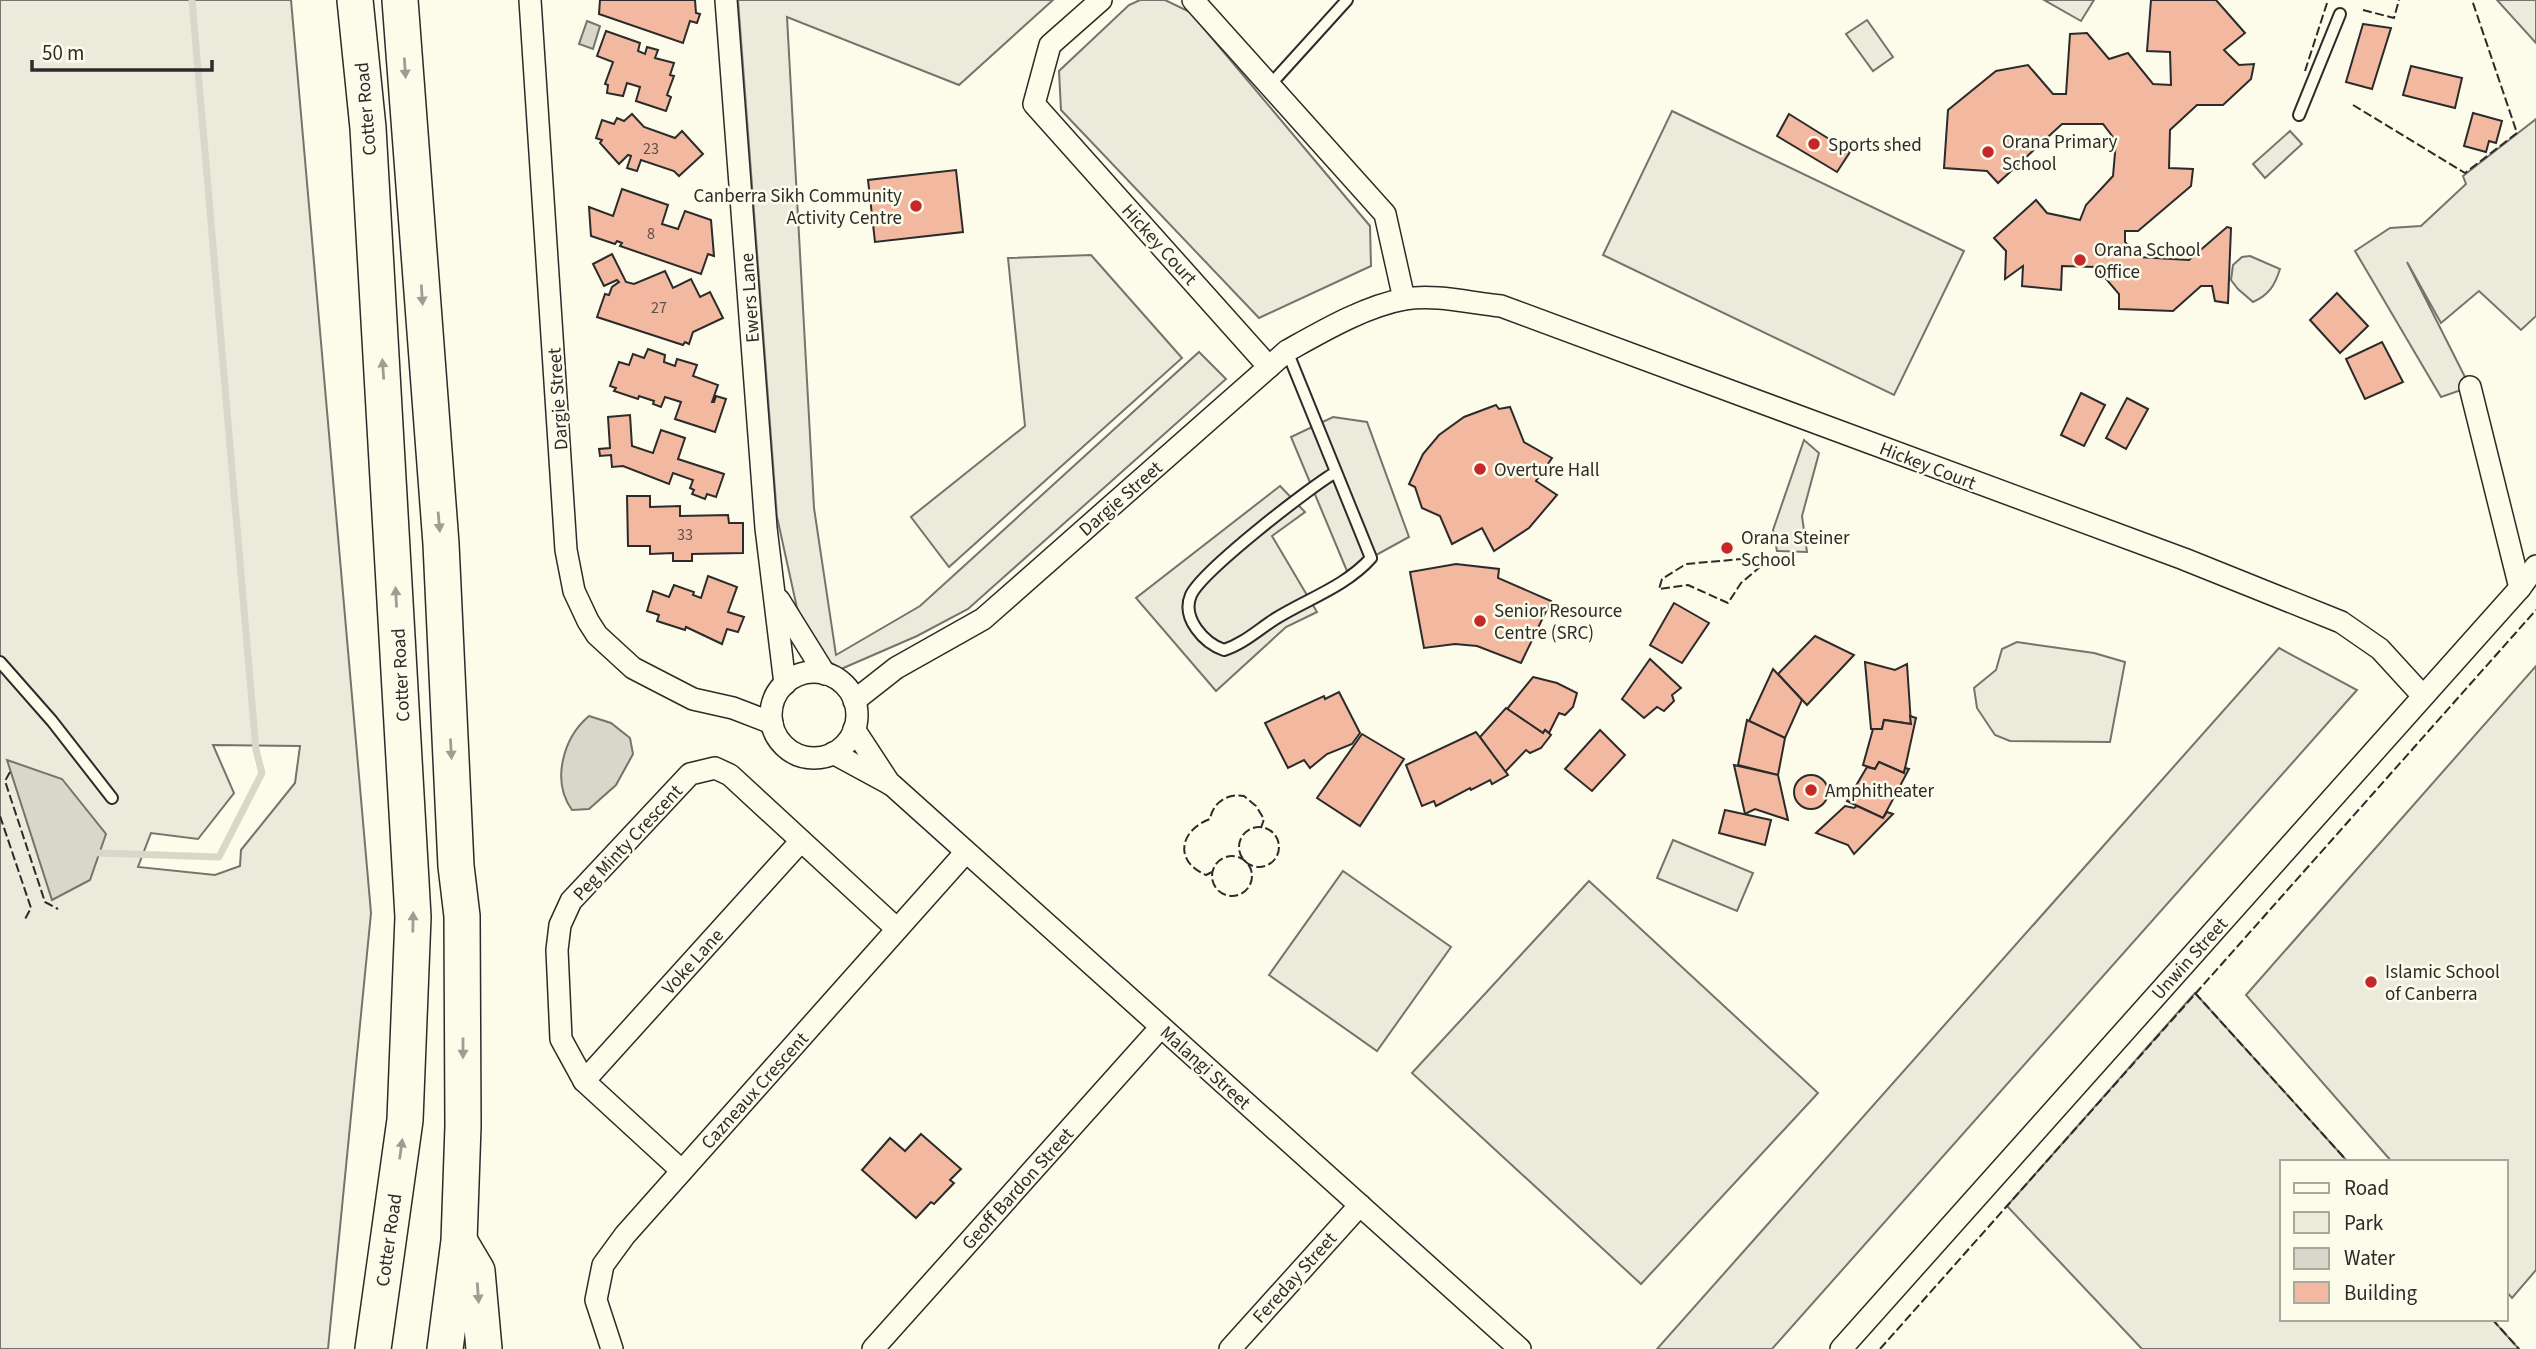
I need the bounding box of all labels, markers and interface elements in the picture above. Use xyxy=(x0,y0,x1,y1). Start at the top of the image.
scale bar xyxy=(32,28,212,72)
text: 50 m xyxy=(42,38,84,68)
one-way arrow xyxy=(400,57,411,79)
street label: Cotter Road xyxy=(349,61,384,157)
place label: Orana Primary School xyxy=(2002,129,2118,178)
place label: Sports shed xyxy=(1828,132,1922,159)
marker: Sports shed xyxy=(1806,136,1822,152)
house number: 23 xyxy=(643,138,659,160)
marker: Orana Primary School xyxy=(1980,144,1996,160)
place label: Canberra Sikh Community Activity Centre xyxy=(693,183,902,232)
marker: Canberra Sikh Community Activity Centre xyxy=(908,198,924,214)
street label: Hickey Court xyxy=(1115,198,1203,292)
house number: 8 xyxy=(647,223,655,245)
place label: Orana School Office xyxy=(2094,237,2201,286)
street label: Ewers Lane xyxy=(734,252,767,344)
marker: Orana School Office xyxy=(2072,252,2088,268)
one-way arrow xyxy=(417,284,428,306)
house number: 27 xyxy=(651,297,667,319)
street label: Dargie Street xyxy=(541,346,576,451)
one-way arrow xyxy=(377,358,388,380)
street label: Hickey Court xyxy=(1875,436,1980,497)
street label: Dargie Street xyxy=(1073,455,1169,543)
place label: Overture Hall xyxy=(1494,457,1600,484)
marker: Overture Hall xyxy=(1472,461,1488,477)
one-way arrow xyxy=(434,511,445,533)
house number: 33 xyxy=(677,524,693,546)
place label: Orana Steiner School xyxy=(1741,525,1850,574)
marker: Orana Steiner School xyxy=(1719,540,1735,556)
one-way arrow xyxy=(390,585,401,607)
place label: Senior Resource Centre (SRC) xyxy=(1494,598,1622,647)
marker: Senior Resource Centre (SRC) xyxy=(1472,613,1488,629)
street label: Cotter Road xyxy=(386,627,417,722)
one-way arrow xyxy=(445,738,456,760)
place label: Amphitheater xyxy=(1825,778,1934,805)
street label: Peg Minty Crescent xyxy=(567,779,690,907)
marker: Amphitheater xyxy=(1803,782,1819,798)
one-way arrow xyxy=(407,910,419,932)
street label: Unwin Street xyxy=(2146,911,2235,1006)
street label: Voke Lane xyxy=(656,923,730,1001)
place label: Islamic School of Canberra xyxy=(2385,959,2500,1008)
marker: Islamic School of Canberra xyxy=(2363,974,2379,990)
street label: Malangi Street xyxy=(1154,1020,1257,1117)
street label: Cazneaux Crescent xyxy=(695,1026,816,1156)
one-way arrow xyxy=(457,1037,469,1059)
street label: Geoff Bardon Street xyxy=(956,1122,1081,1256)
one-way arrow xyxy=(396,1138,407,1160)
legend xyxy=(2280,1160,2508,1321)
text: Road xyxy=(2344,1173,2389,1203)
street label: Cotter Road xyxy=(370,1192,409,1288)
text: Park xyxy=(2344,1208,2384,1238)
street label: Fereday Street xyxy=(1247,1226,1344,1330)
text: Water xyxy=(2344,1243,2396,1273)
text: Building xyxy=(2344,1278,2418,1308)
one-way arrow xyxy=(473,1282,484,1304)

